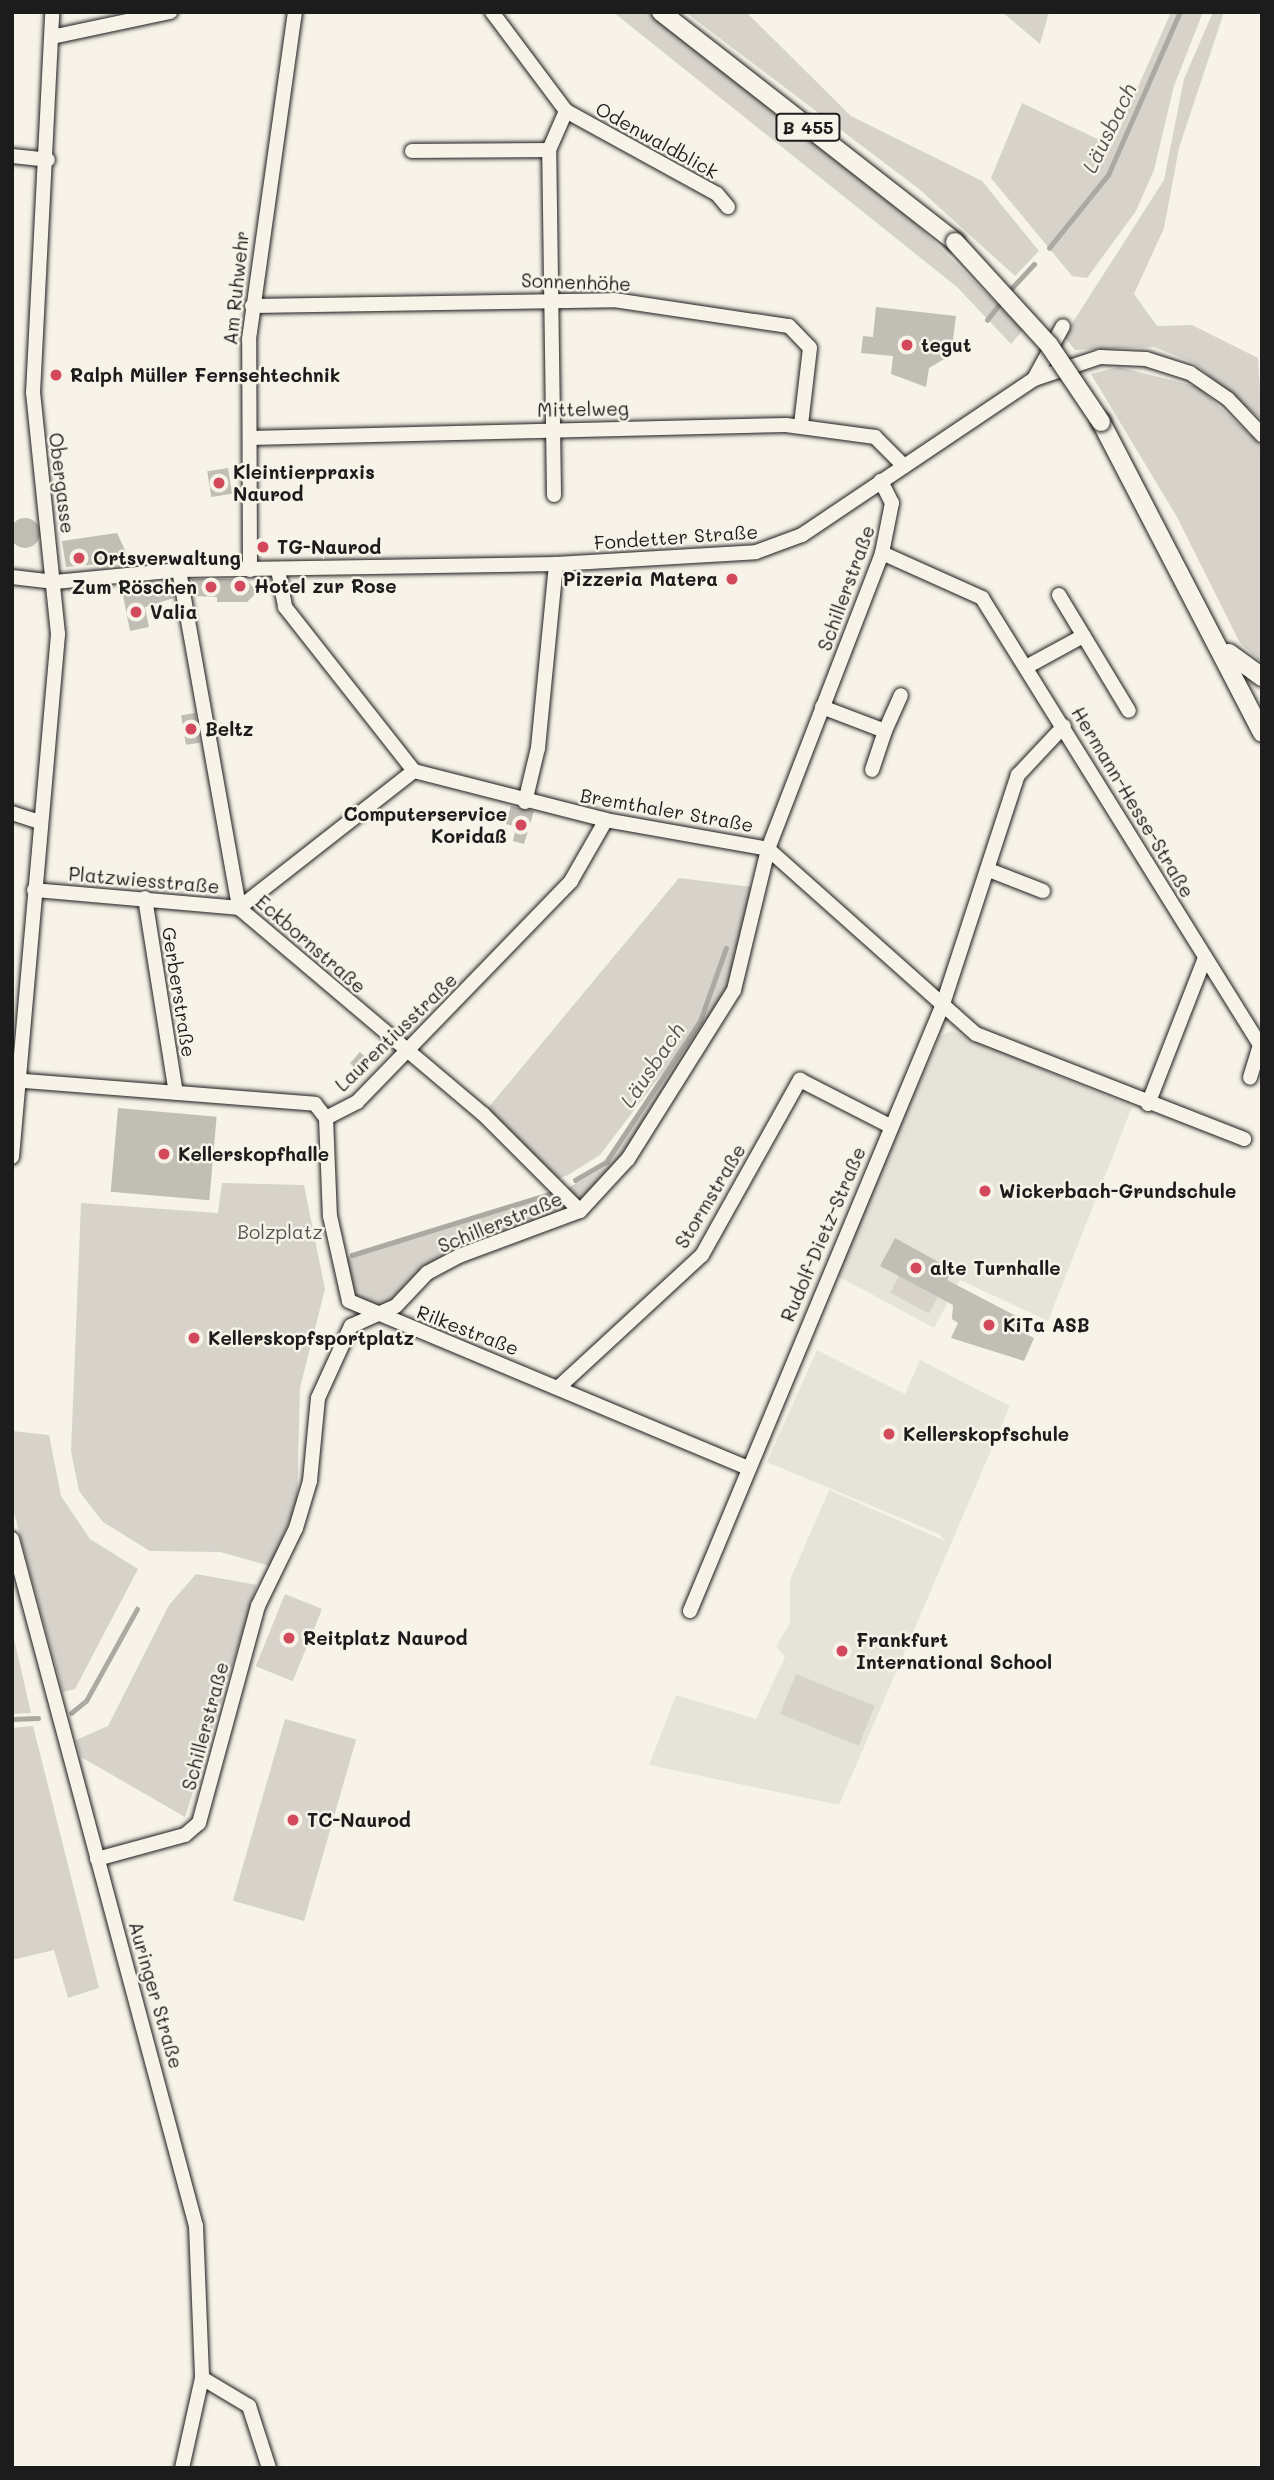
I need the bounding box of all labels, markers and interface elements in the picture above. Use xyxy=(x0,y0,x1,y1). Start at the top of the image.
water label: Läusbach xyxy=(1077,79,1141,177)
street label: Odenwaldblick xyxy=(592,97,722,183)
road number: B 455 xyxy=(775,112,841,142)
street label: Am Ruhwehr xyxy=(219,230,253,346)
street label: Sonnenhöhe xyxy=(521,269,631,295)
place label: tegut xyxy=(921,334,971,356)
marker: tegut xyxy=(899,337,915,353)
place label: Ralph Müller Fernsehtechnik xyxy=(70,364,340,386)
marker: Ralph Müller Fernsehtechnik xyxy=(48,367,64,383)
street label: Mittelweg xyxy=(537,397,629,421)
street label: Obergasse xyxy=(44,431,80,535)
place label: Kleintierpraxis Naurod xyxy=(233,461,375,505)
marker: Kleintierpraxis Naurod xyxy=(211,475,227,491)
street label: Fondetter Straße xyxy=(593,520,759,554)
street label: Schillerstraße xyxy=(813,522,879,654)
place label: TG-Naurod xyxy=(277,536,381,558)
marker: TG-Naurod xyxy=(255,539,271,555)
place label: Ortsverwaltung xyxy=(93,547,241,569)
marker: Ortsverwaltung xyxy=(71,550,87,566)
place label: Pizzeria Matera xyxy=(563,568,718,590)
marker: Pizzeria Matera xyxy=(724,571,740,587)
place label: Hotel zur Rose xyxy=(254,575,396,597)
place label: Zum Röschen xyxy=(72,576,197,598)
marker: Hotel zur Rose xyxy=(232,578,248,594)
marker: Zum Röschen xyxy=(203,579,219,595)
place label: Valia xyxy=(150,601,197,623)
marker: Valia xyxy=(128,604,144,620)
street label: Hermann-Hesse-Straße xyxy=(1067,702,1199,902)
place label: Beltz xyxy=(205,718,253,740)
marker: Beltz xyxy=(183,721,199,737)
street label: Bremthaler Straße xyxy=(579,784,755,836)
place label: Computerservice Koridaß xyxy=(344,803,507,847)
marker: Computerservice Koridaß xyxy=(513,817,529,833)
street label: Platzwiesstraße xyxy=(68,862,220,898)
street label: Eckbornstraße xyxy=(251,890,371,998)
street label: Gerberstraße xyxy=(157,925,201,1059)
street label: Laurentiusstraße xyxy=(330,968,462,1096)
water label: Läusbach xyxy=(615,1018,689,1112)
street label: Stormstraße xyxy=(670,1140,750,1252)
place label: Kellerskopfhalle xyxy=(178,1143,329,1165)
street label: Rudolf-Dietz-Straße xyxy=(776,1143,870,1325)
marker: Kellerskopfhalle xyxy=(156,1146,172,1162)
place label: Wickerbach-Grundschule xyxy=(999,1180,1236,1202)
marker: Wickerbach-Grundschule xyxy=(977,1183,993,1199)
street label: Schillerstraße xyxy=(435,1187,565,1257)
park label: Bolzplatz xyxy=(237,1221,323,1243)
place label: alte Turnhalle xyxy=(930,1257,1061,1279)
marker: alte Turnhalle xyxy=(908,1260,924,1276)
street label: Rilkestraße xyxy=(414,1300,522,1360)
place label: KiTa ASB xyxy=(1003,1314,1090,1336)
marker: KiTa ASB xyxy=(981,1317,997,1333)
place label: Kellerskopfsportplatz xyxy=(208,1327,414,1349)
marker: Kellerskopfsportplatz xyxy=(186,1330,202,1346)
place label: Kellerskopfschule xyxy=(903,1423,1069,1445)
marker: Kellerskopfschule xyxy=(881,1426,897,1442)
place label: Reitplatz Naurod xyxy=(303,1627,468,1649)
place label: Frankfurt International School xyxy=(856,1629,1052,1673)
marker: Reitplatz Naurod xyxy=(281,1630,297,1646)
marker: Frankfurt International School xyxy=(834,1643,850,1659)
street label: Schillerstraße xyxy=(177,1659,233,1793)
place label: TC-Naurod xyxy=(307,1809,411,1831)
marker: TC-Naurod xyxy=(285,1812,301,1828)
street label: Auringer Straße xyxy=(124,1919,188,2071)

